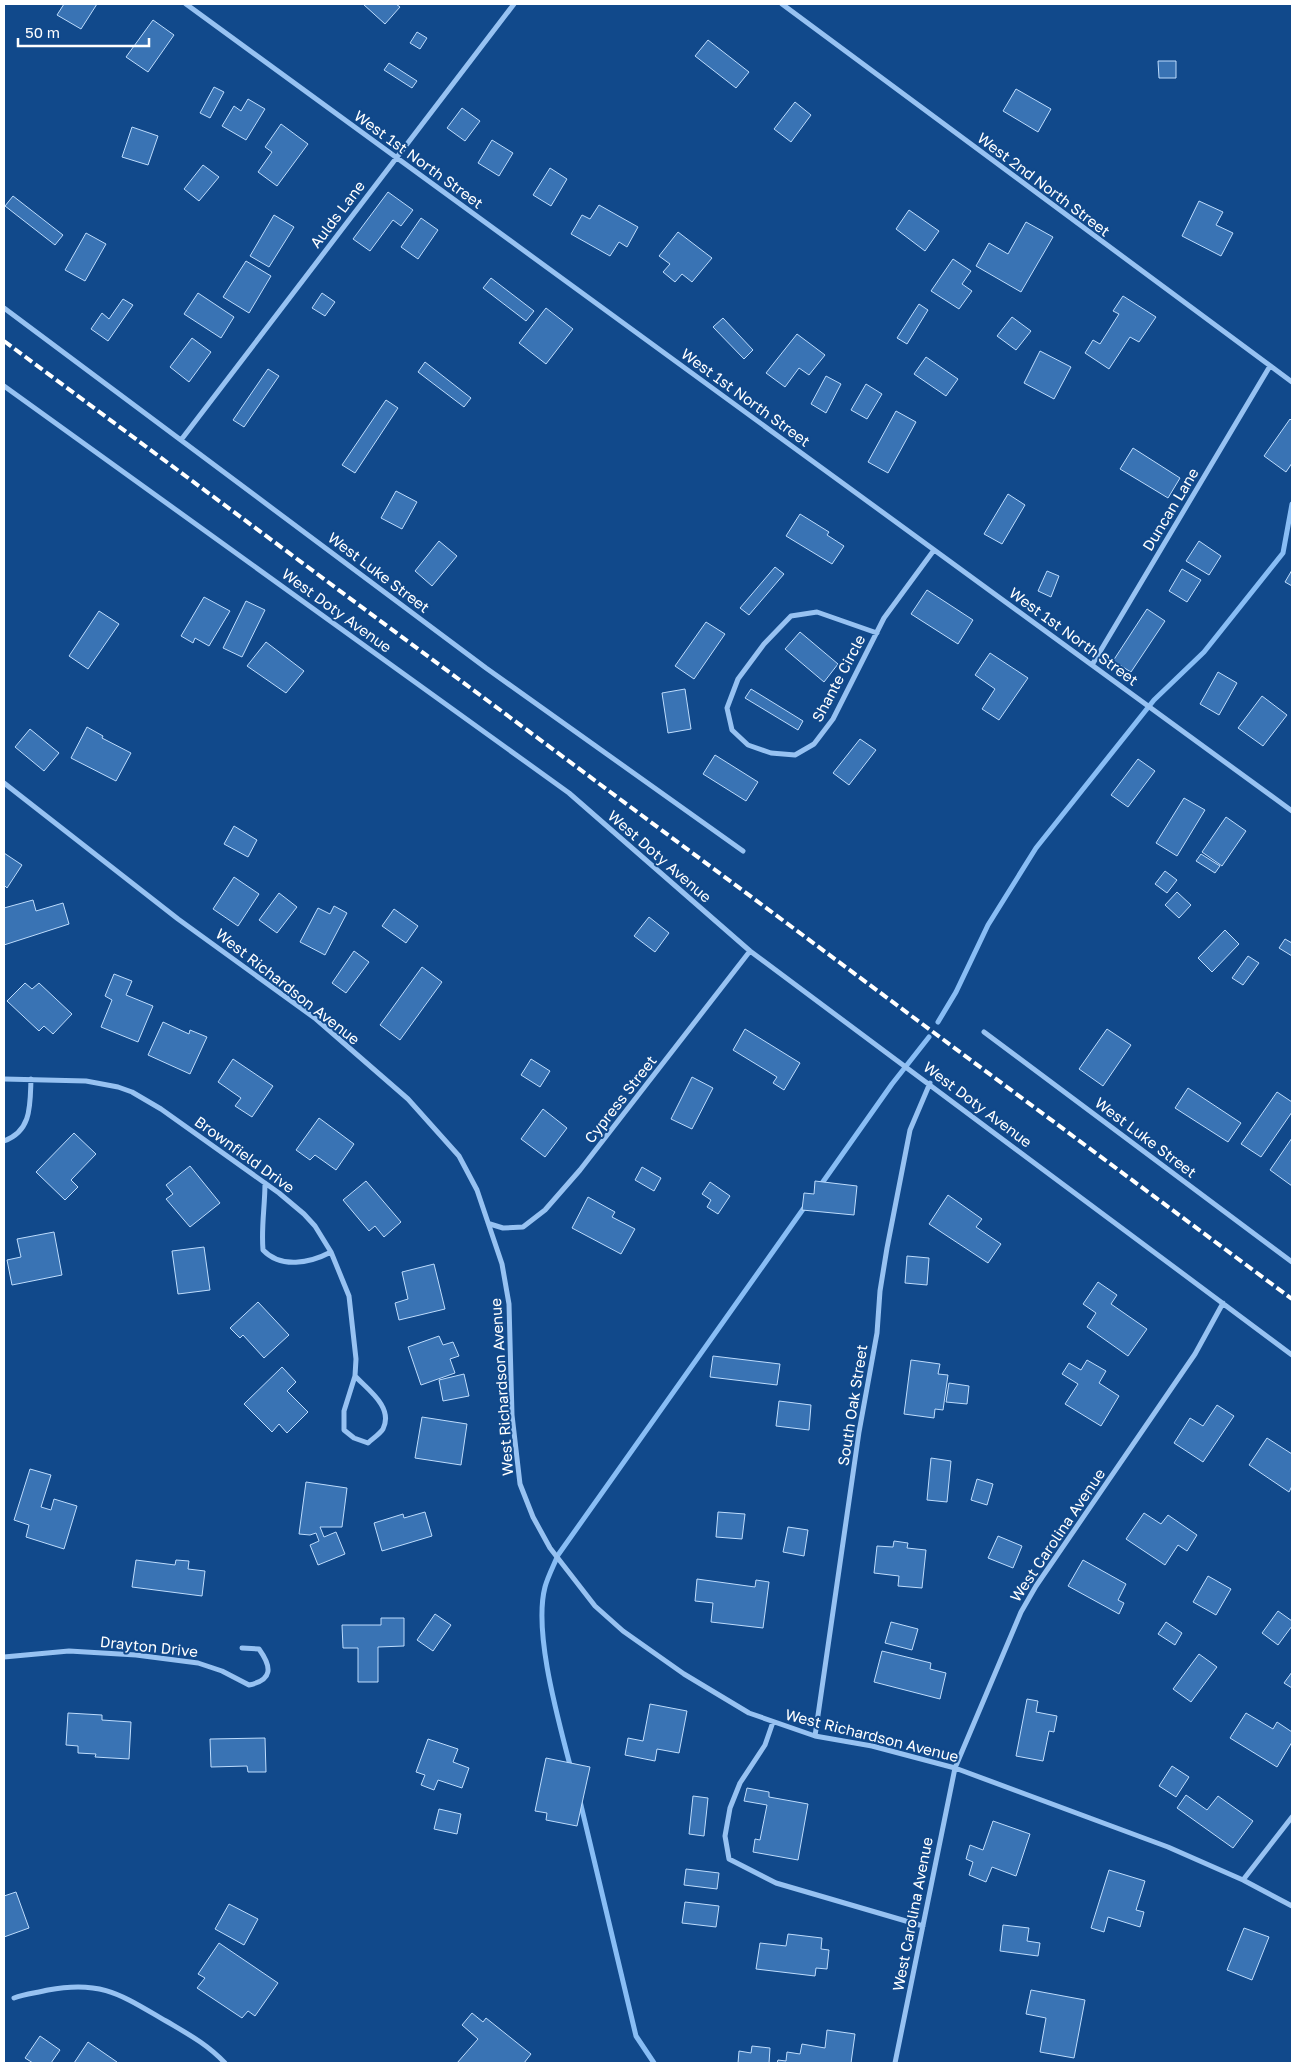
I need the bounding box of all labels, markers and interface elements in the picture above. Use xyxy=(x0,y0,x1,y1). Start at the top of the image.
scale bar xyxy=(18,15,149,47)
text: 50 m xyxy=(25,23,60,41)
street label: West 1st North Street xyxy=(351,106,487,212)
street label: West 2nd North Street xyxy=(974,128,1114,240)
street label: Aulds Lane xyxy=(306,177,368,251)
street label: West 1st North Street xyxy=(678,344,814,450)
street label: Duncan Lane xyxy=(1138,464,1202,554)
street label: West Luke Street xyxy=(325,528,433,616)
street label: West Doty Avenue xyxy=(279,564,396,656)
street label: West 1st North Street xyxy=(1006,583,1142,689)
street label: Shante Circle xyxy=(807,631,869,725)
street label: West Doty Avenue xyxy=(605,806,716,906)
street label: West Richardson Avenue xyxy=(212,924,364,1048)
street label: Cypress Street xyxy=(580,1052,660,1146)
street label: West Doty Avenue xyxy=(920,1057,1036,1151)
street label: West Luke Street xyxy=(1092,1093,1200,1181)
street label: Brownfield Drive xyxy=(192,1112,299,1196)
street label: West Richardson Avenue xyxy=(486,1297,516,1476)
street label: South Oak Street xyxy=(834,1343,870,1467)
street label: West Carolina Avenue xyxy=(1006,1465,1108,1605)
street label: Drayton Drive xyxy=(99,1632,199,1660)
street label: West Richardson Avenue xyxy=(783,1705,961,1765)
street label: West Carolina Avenue xyxy=(888,1835,936,1993)

